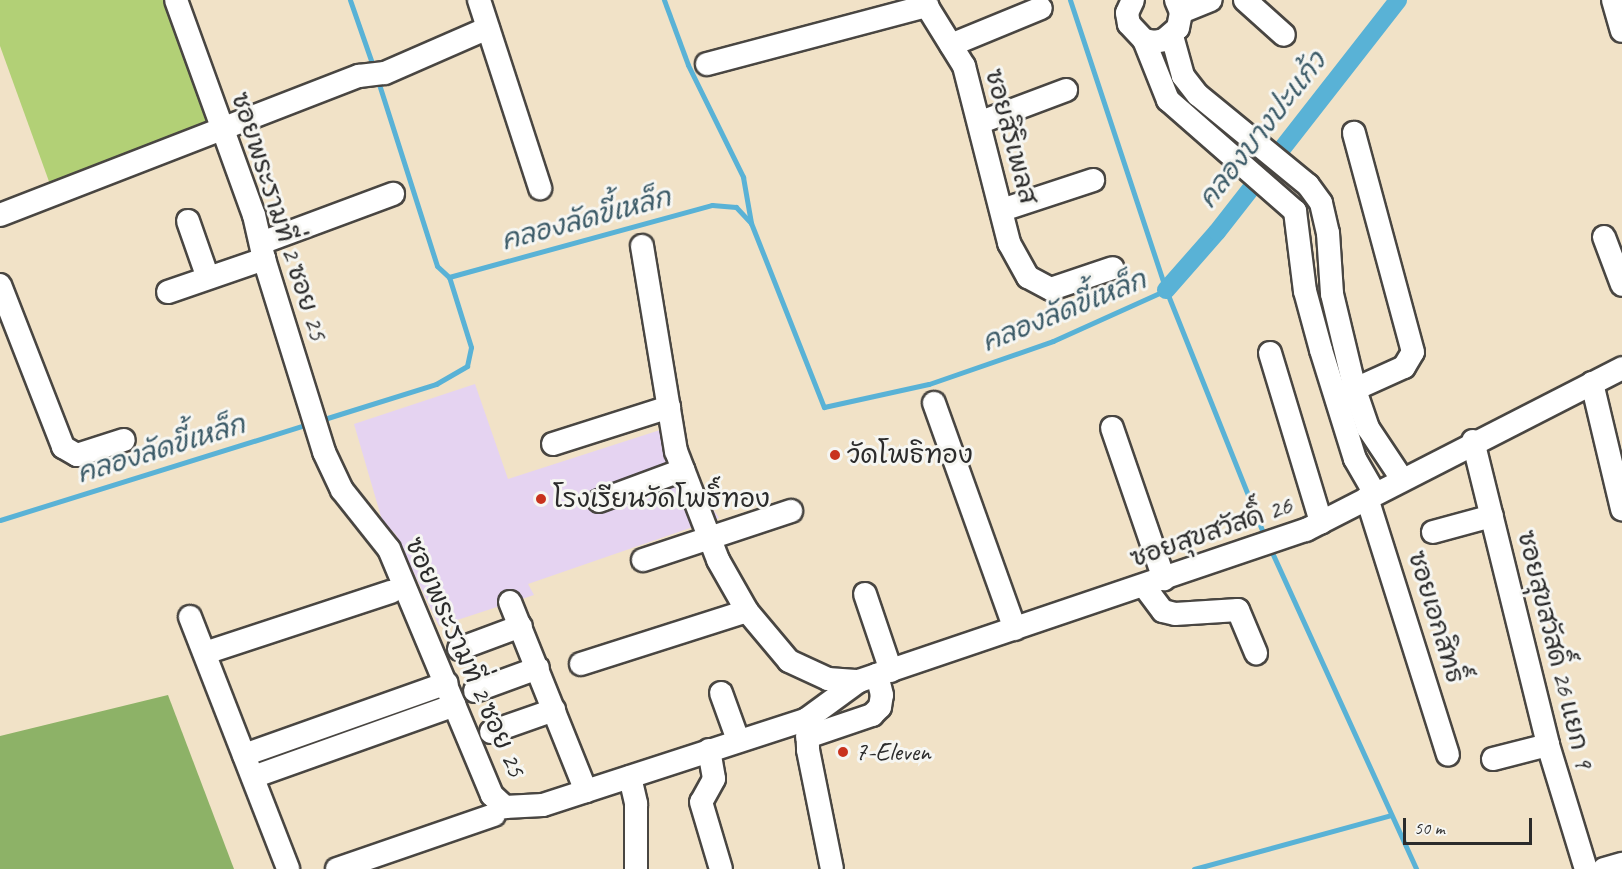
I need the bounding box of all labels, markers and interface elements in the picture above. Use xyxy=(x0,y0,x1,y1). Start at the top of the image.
water label: คลองบางปะแก้ว xyxy=(1191,46,1333,214)
street label: ซอยสิริเพลส xyxy=(978,65,1044,207)
street label: ซอยพระรามที่ 2 ซอย 25 xyxy=(224,88,334,344)
water label: คลองลัดขี้เหล็ก xyxy=(498,181,674,257)
water label: คลองลัดขี้เหล็ก xyxy=(977,263,1151,359)
water label: คลองลัดขี้เหล็ก xyxy=(73,408,249,490)
place label: วัดโพธิทอง xyxy=(847,439,973,471)
marker: วัดโพธิทอง xyxy=(828,448,842,462)
place label: โรงเรียนวัดโพธิ์ทอง xyxy=(553,483,770,515)
street label: ซอยสุขสวัสดิ์ 26 xyxy=(1126,490,1296,574)
marker: โรงเรียนวัดโพธิ์ทอง xyxy=(534,492,548,506)
street label: ซอยสุขสวัสดิ์ 26 แยก 9 xyxy=(1510,527,1600,771)
street label: ซอยพระรามที่ 2 ซอย 25 xyxy=(398,532,532,782)
street label: ซอยเอกสิทธิ์ xyxy=(1401,547,1471,687)
place label: 7-Eleven xyxy=(855,736,931,768)
marker: 7-Eleven xyxy=(836,745,850,759)
scale bar xyxy=(1406,806,1535,844)
text: 50 m xyxy=(1414,817,1445,839)

